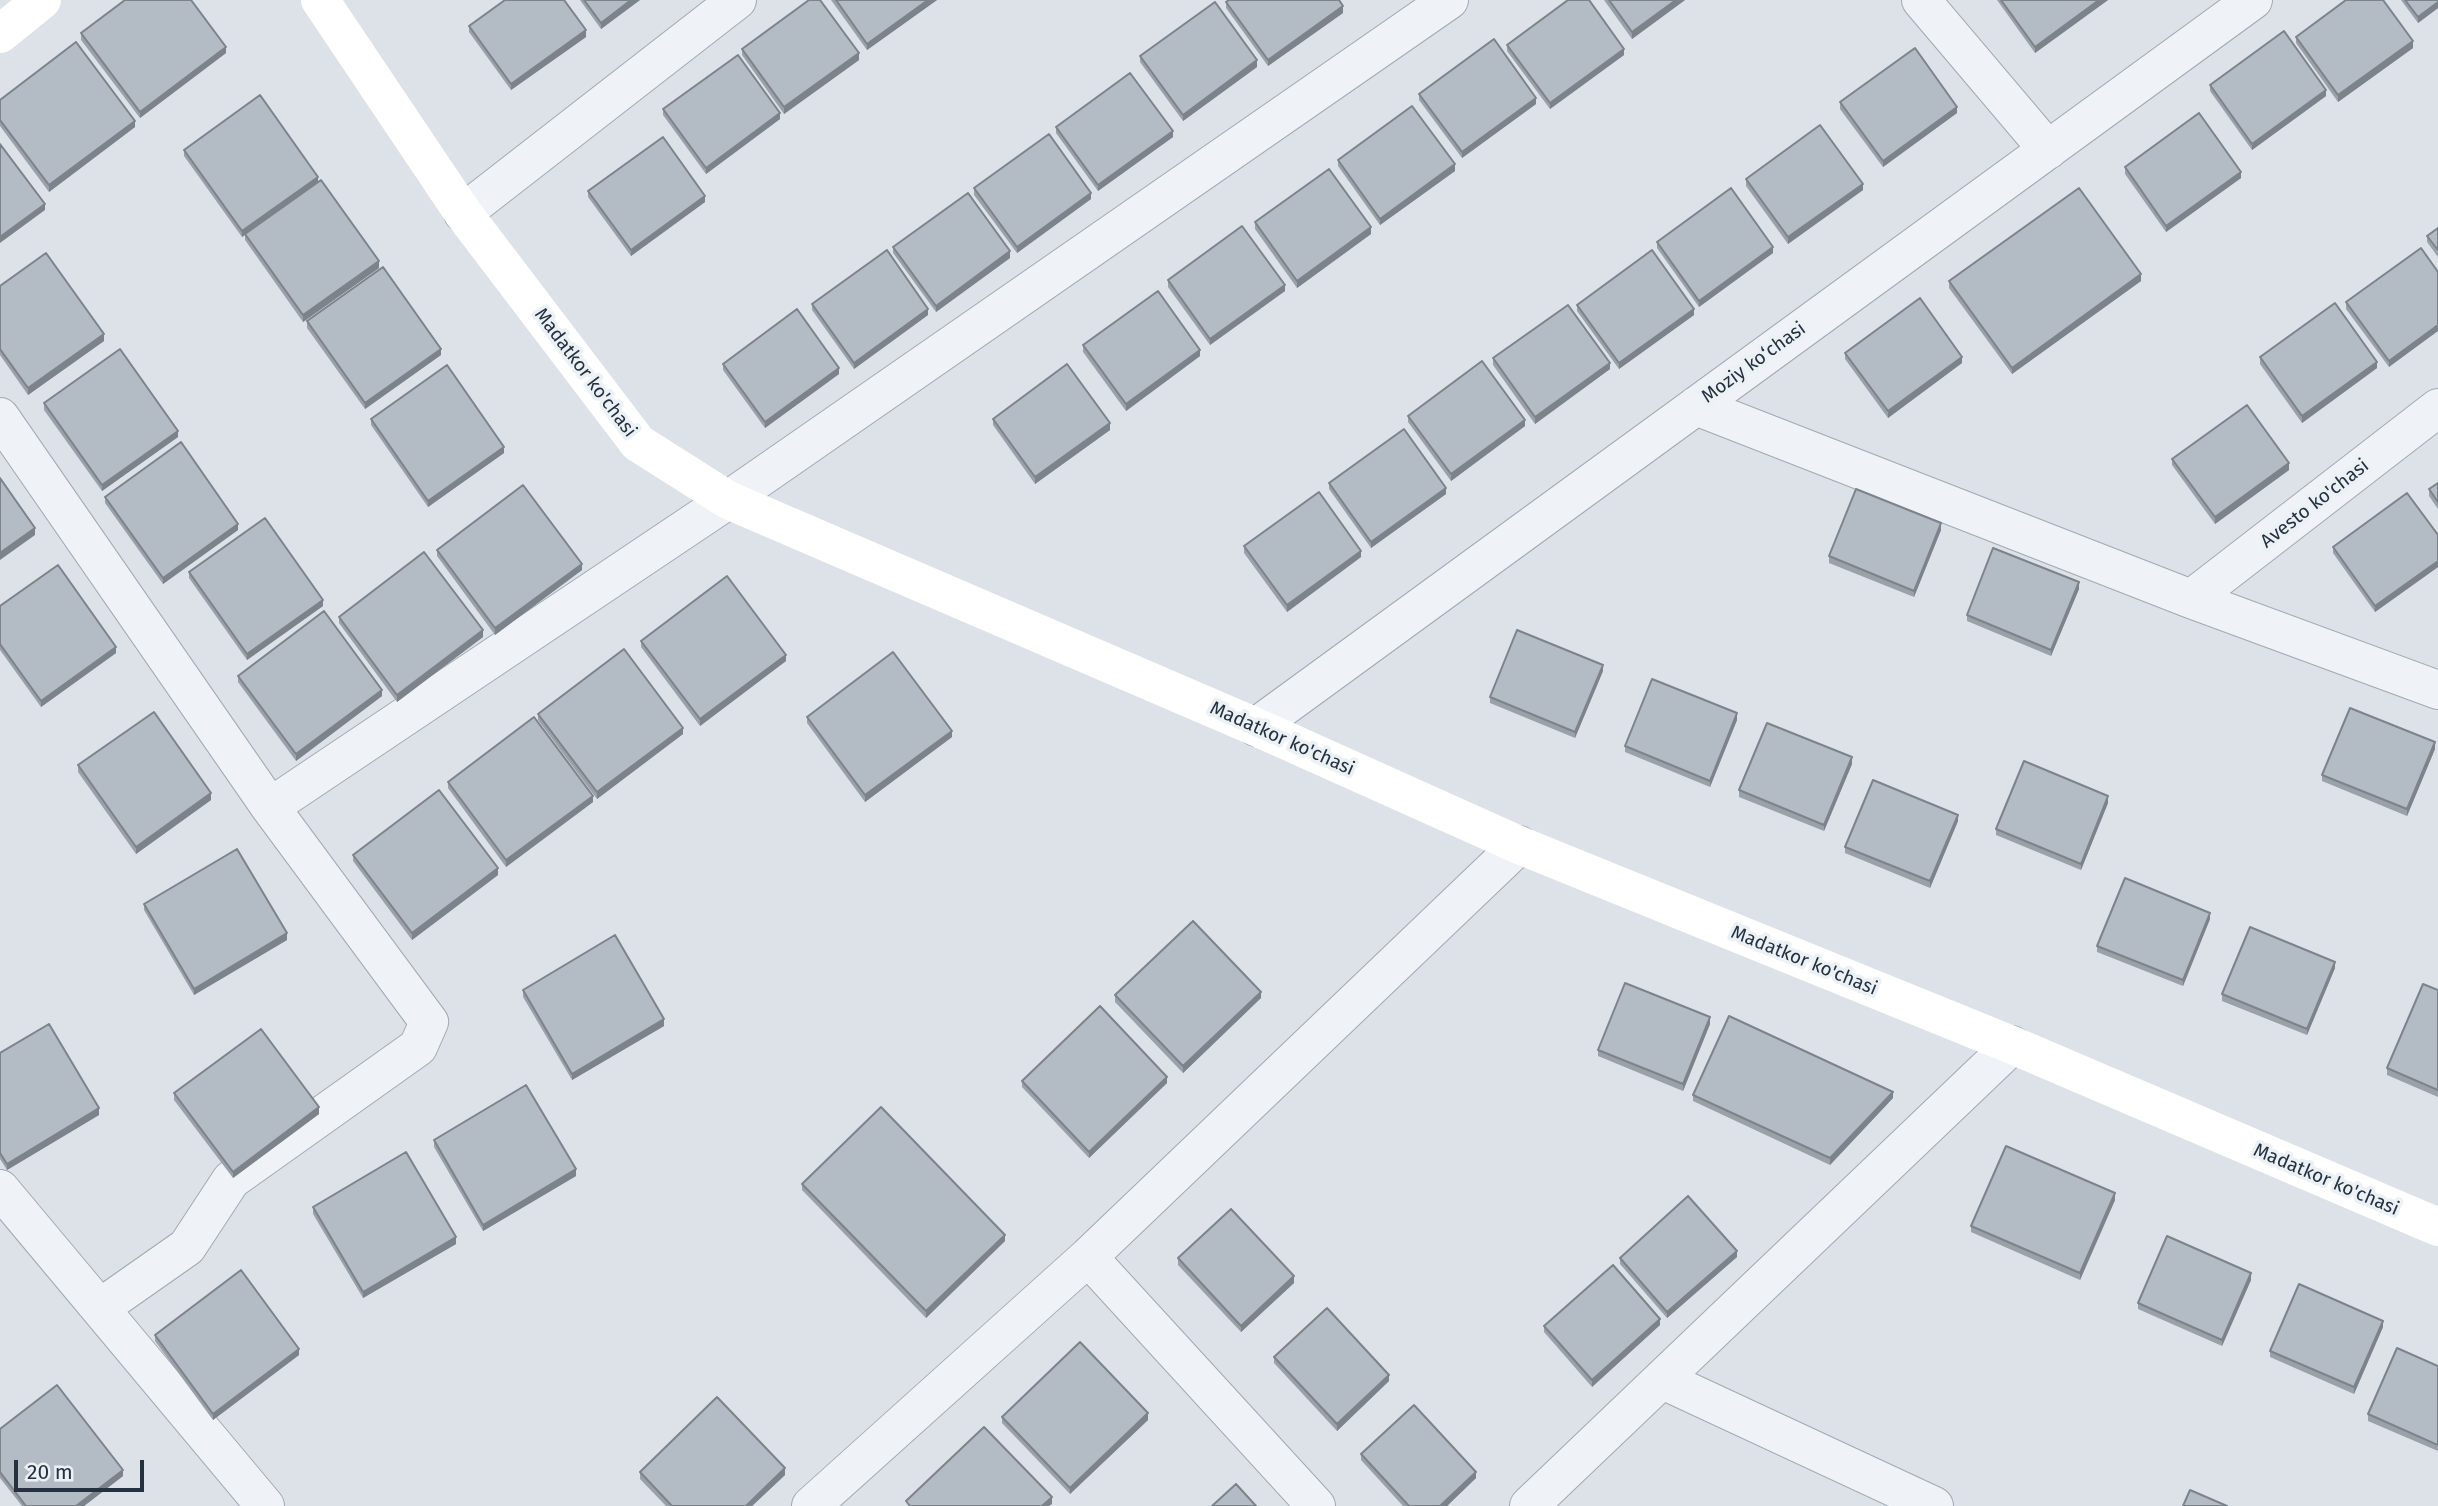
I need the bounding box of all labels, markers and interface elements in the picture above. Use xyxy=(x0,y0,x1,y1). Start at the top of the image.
street label: Madatkor ko'chasi xyxy=(529,304,641,442)
street label: Moziy ko‘chasi xyxy=(1698,318,1810,408)
street label: Avesto ko'chasi xyxy=(2256,455,2374,553)
street label: Madatkor ko'chasi xyxy=(1206,697,1358,781)
street label: Madatkor ko'chasi xyxy=(1728,921,1880,1001)
street label: Madatkor ko'chasi xyxy=(2250,1139,2402,1221)
scale bar xyxy=(18,1446,147,1490)
text: 20 m xyxy=(27,1459,73,1485)

